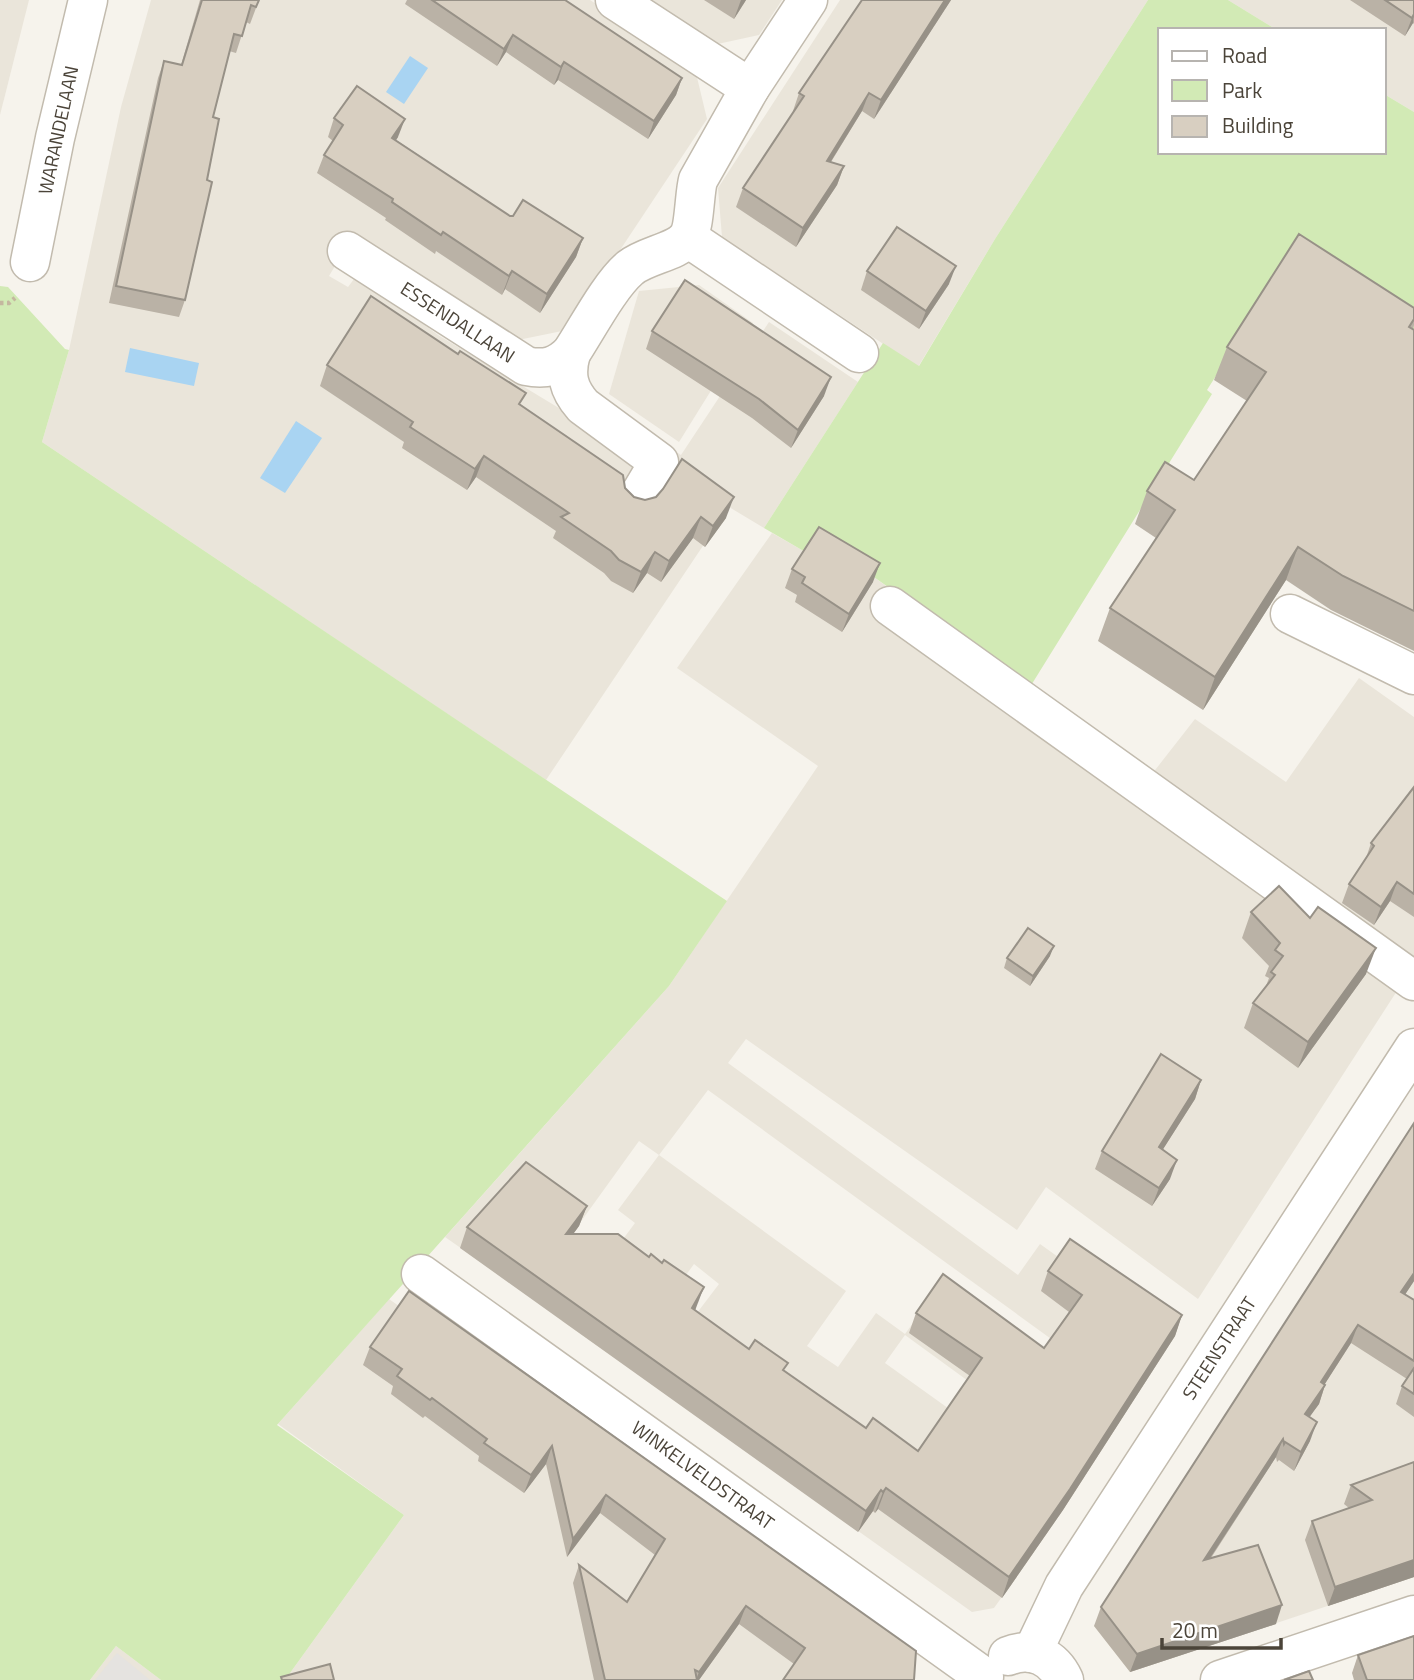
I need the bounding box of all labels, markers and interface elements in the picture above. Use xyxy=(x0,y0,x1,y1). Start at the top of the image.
legend xyxy=(1158,28,1386,154)
text: Road xyxy=(1222,39,1267,71)
street label: WARANDELAAN xyxy=(30,63,85,197)
text: Park xyxy=(1222,74,1262,106)
text: Building xyxy=(1222,109,1294,141)
street label: ESSENDALLAAN xyxy=(395,274,521,370)
street label: STEENSTRAAT xyxy=(1174,1290,1263,1405)
street label: WINKELVELDSTRAAT xyxy=(626,1413,781,1536)
scale bar xyxy=(1162,1606,1281,1650)
text: 20 m xyxy=(1172,1614,1218,1646)

